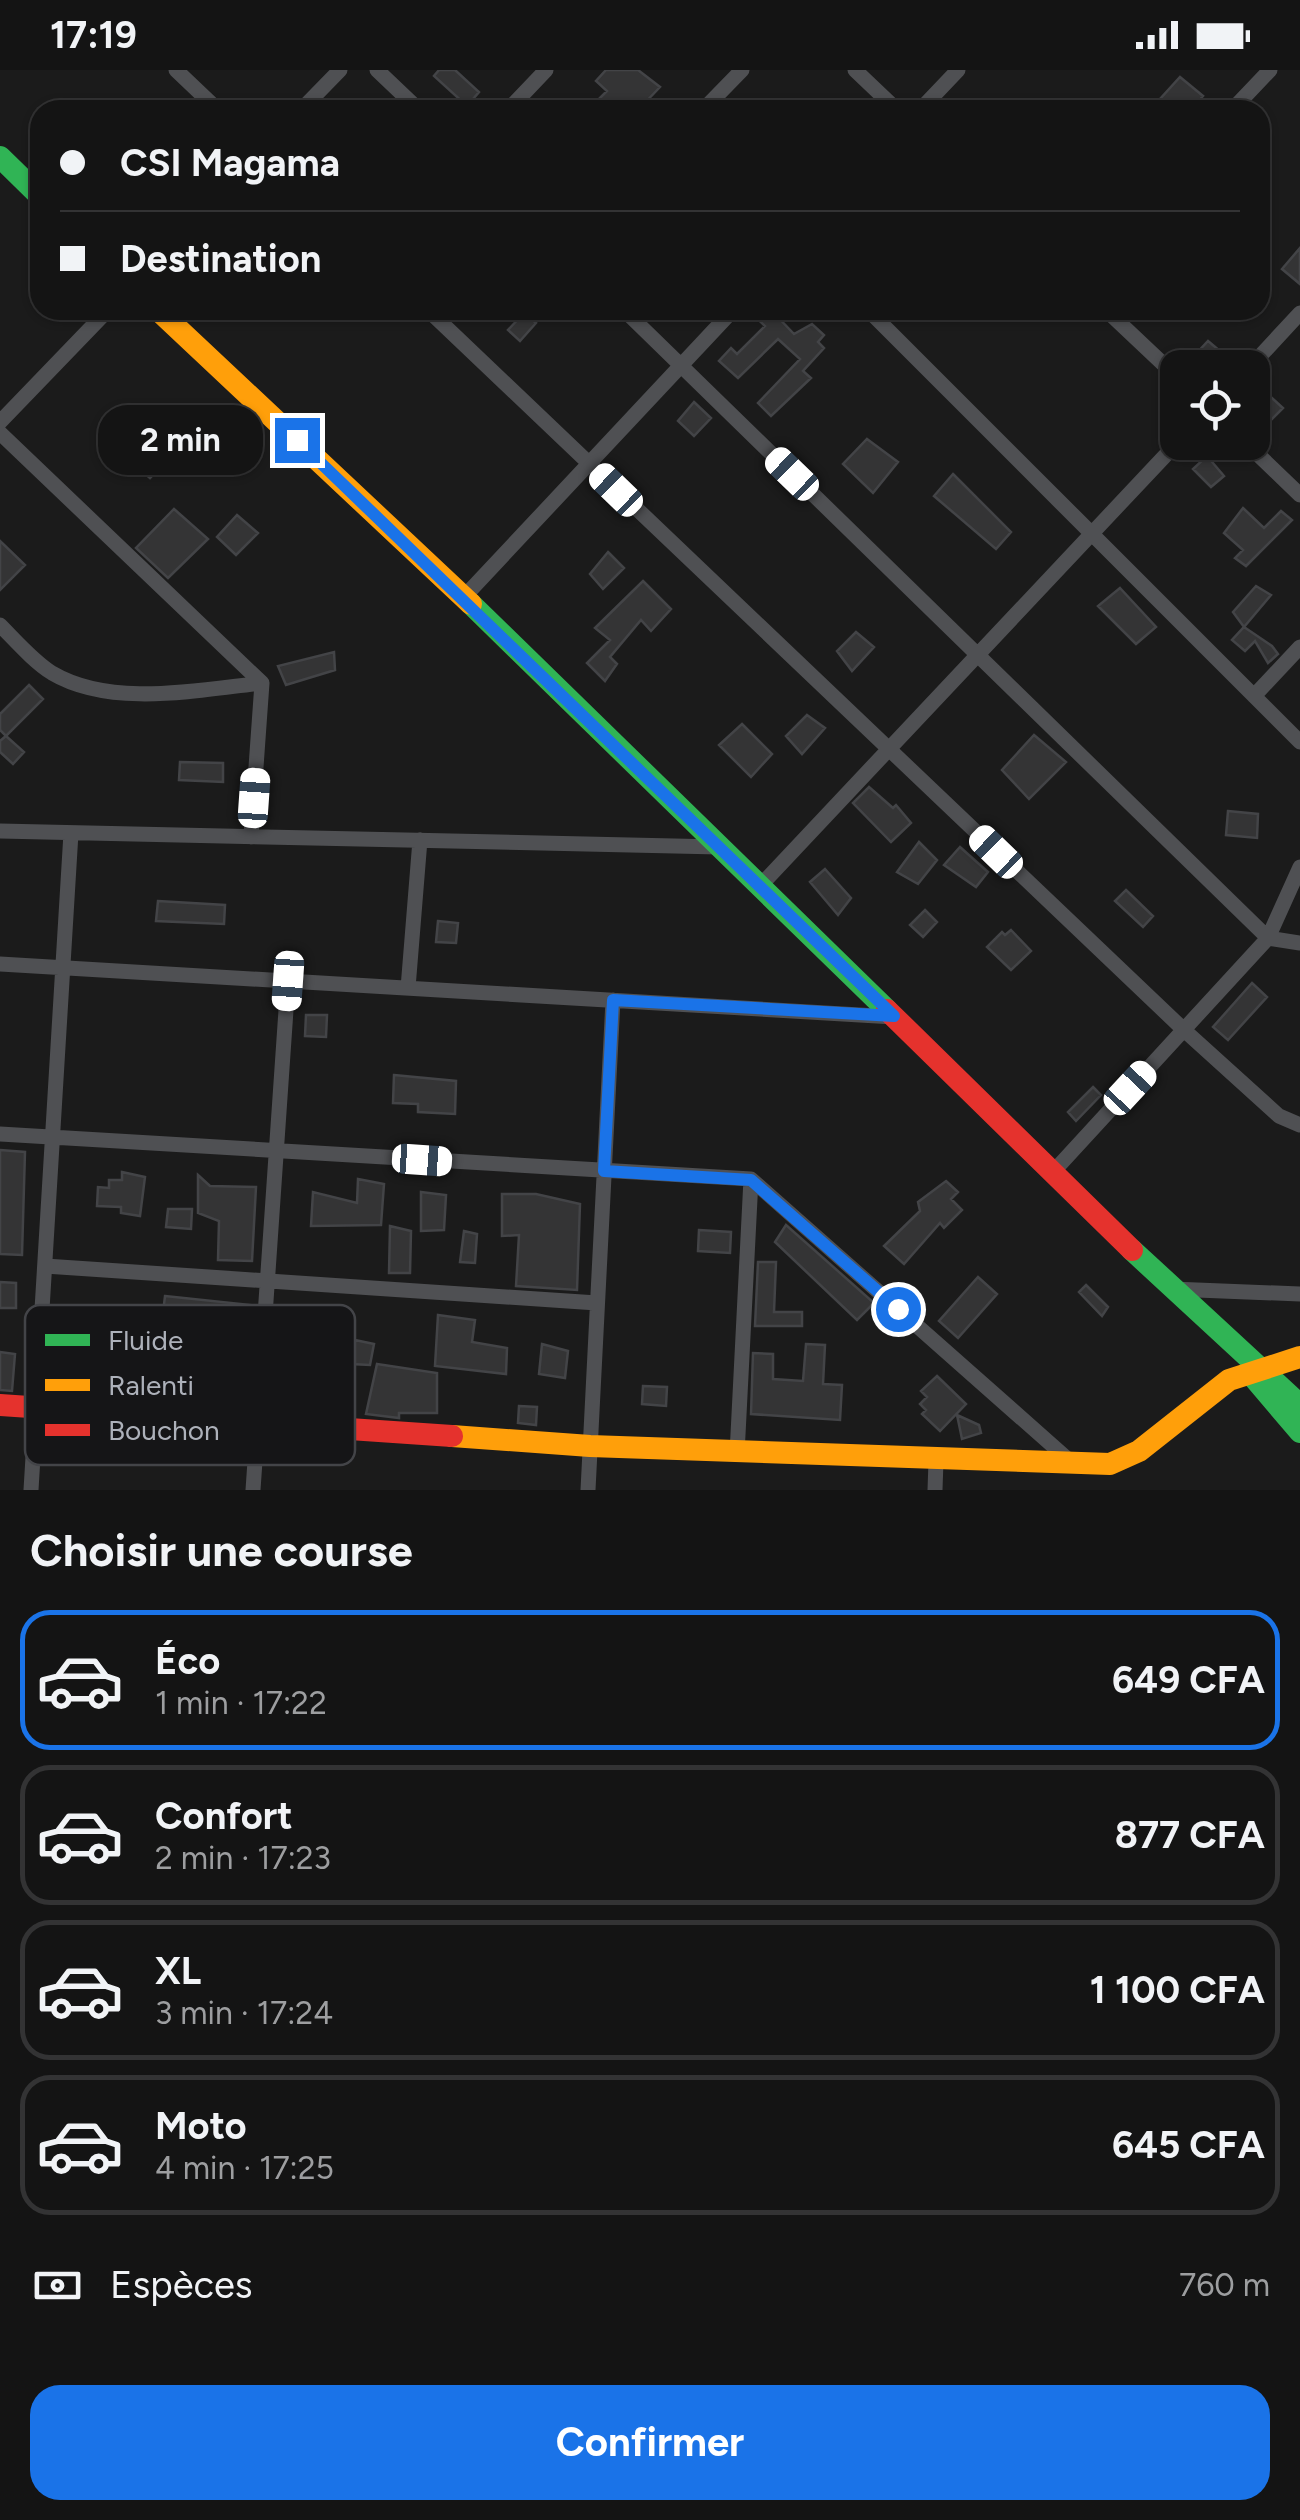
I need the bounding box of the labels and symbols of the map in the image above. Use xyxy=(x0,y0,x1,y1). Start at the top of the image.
callout: 2 min xyxy=(97,405,262,475)
route end xyxy=(275,418,320,463)
car xyxy=(760,442,824,506)
car xyxy=(584,458,648,522)
car xyxy=(237,767,271,829)
car xyxy=(964,820,1028,884)
car xyxy=(271,950,305,1012)
car xyxy=(1099,1056,1161,1120)
car xyxy=(391,1143,453,1177)
route start xyxy=(876,1287,921,1332)
legend xyxy=(25,1305,355,1465)
text: Fluide xyxy=(108,1323,183,1357)
text: Ralenti xyxy=(108,1368,194,1402)
text: Bouchon xyxy=(108,1413,220,1447)

